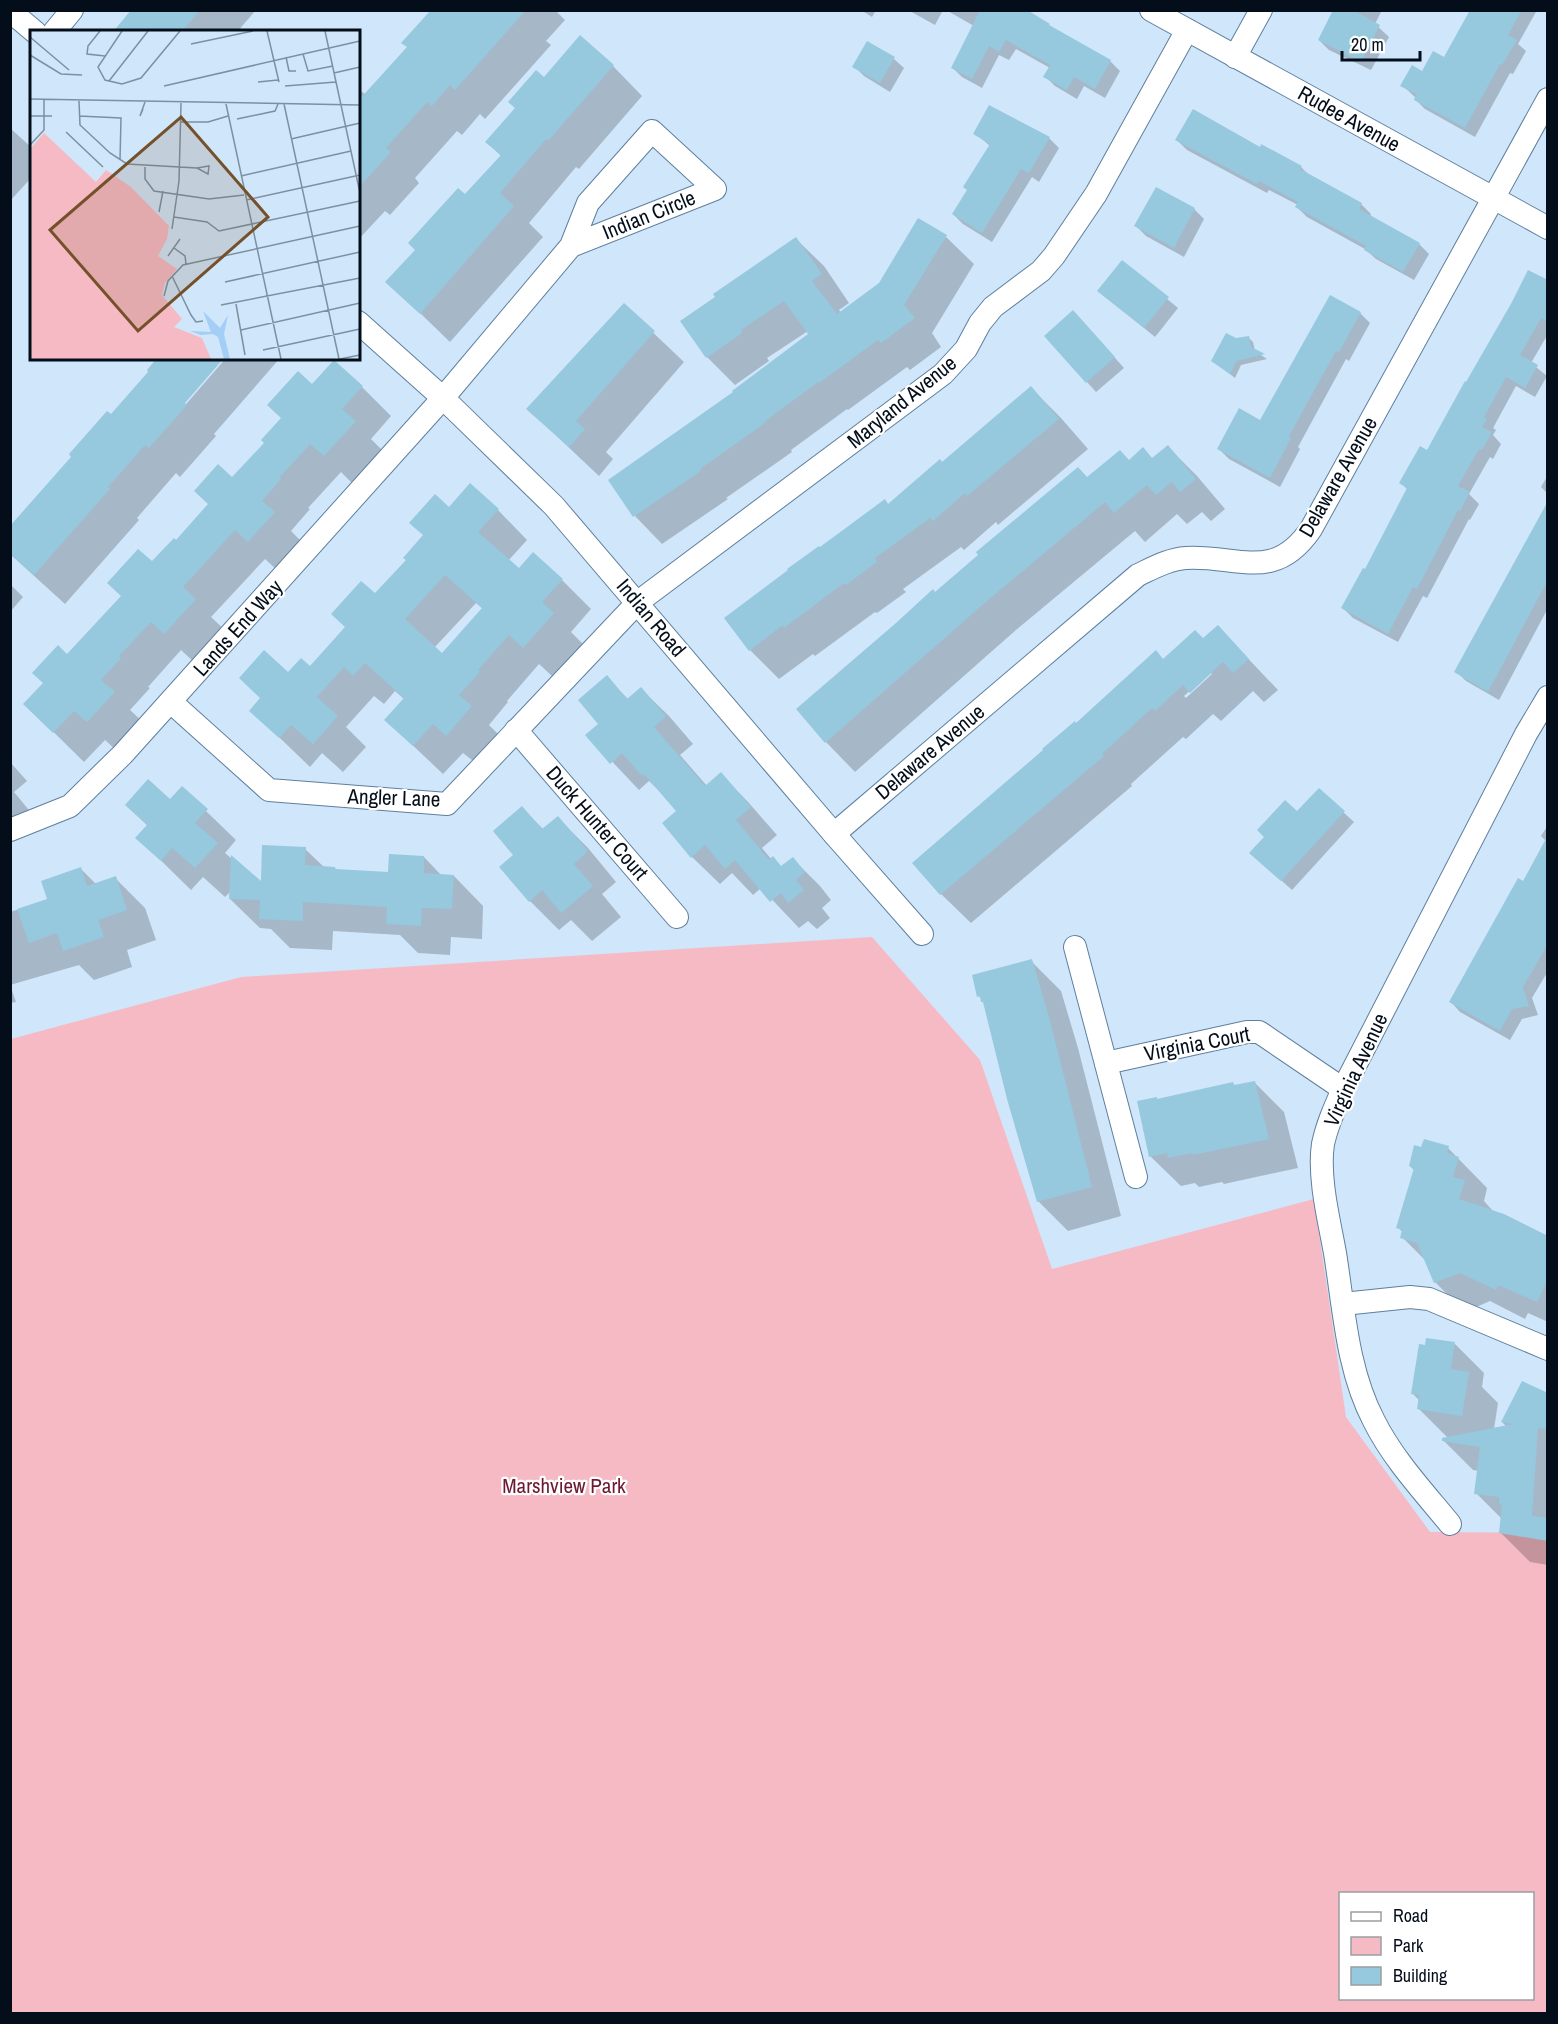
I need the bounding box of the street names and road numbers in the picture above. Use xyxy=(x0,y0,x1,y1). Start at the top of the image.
street label: Rudee Avenue xyxy=(1293,79,1406,159)
street label: Indian Circle xyxy=(598,183,700,246)
street label: Maryland Avenue xyxy=(841,349,962,455)
street label: Delaware Avenue xyxy=(1291,411,1384,542)
street label: Indian Road xyxy=(610,572,693,663)
street label: Lands End Way xyxy=(186,573,289,682)
street label: Delaware Avenue xyxy=(869,697,991,806)
street label: Duck Hunter Court xyxy=(540,759,655,886)
street label: Angler Lane xyxy=(346,781,441,814)
street label: Virginia Avenue xyxy=(1317,1008,1394,1131)
street label: Virginia Court xyxy=(1142,1019,1252,1068)

